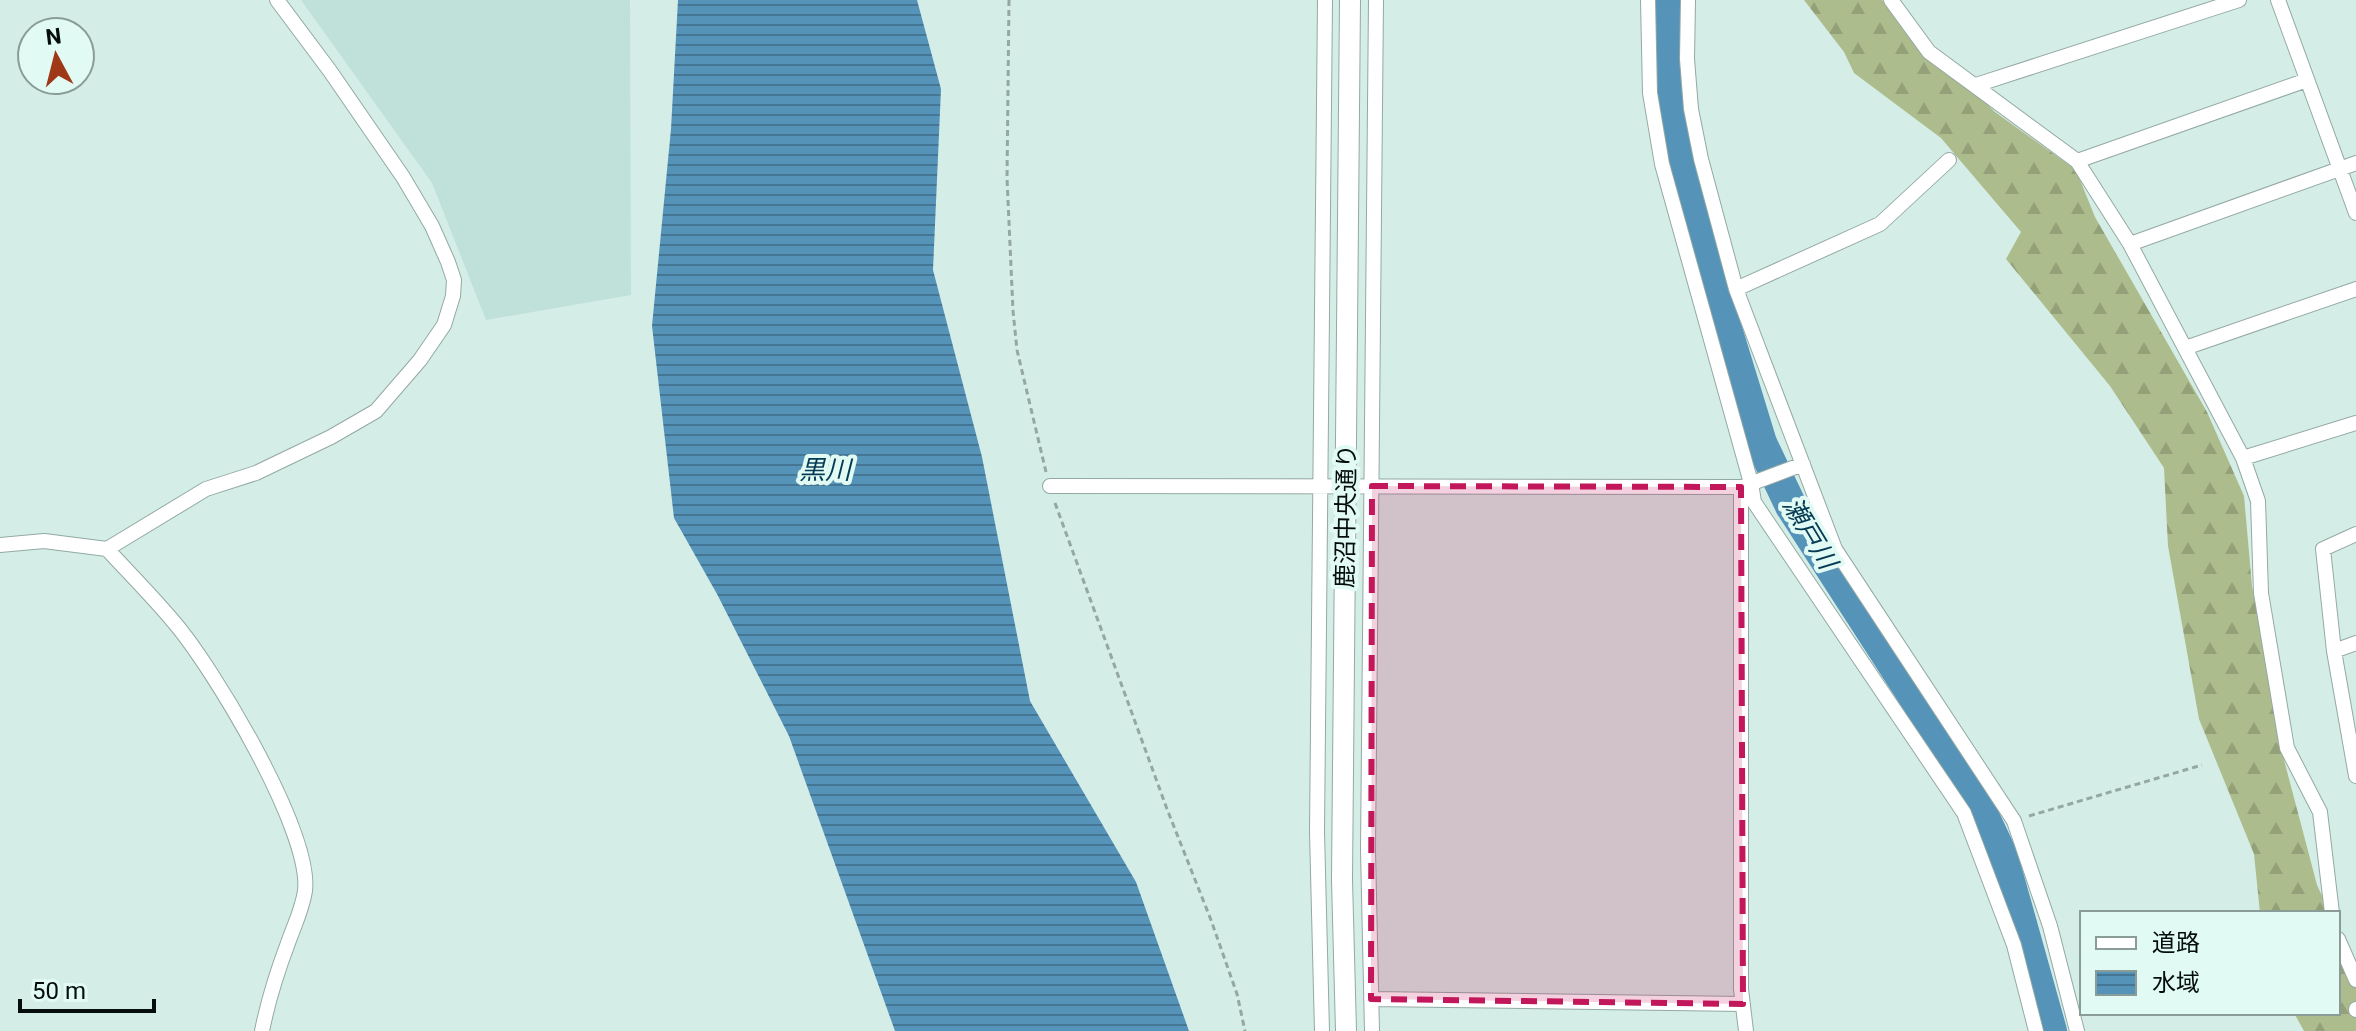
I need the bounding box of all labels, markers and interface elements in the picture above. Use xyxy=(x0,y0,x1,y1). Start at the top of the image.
north arrow xyxy=(16,16,96,96)
text: N xyxy=(44,23,63,50)
street label: 鹿沼中央通り xyxy=(1331,444,1361,588)
water label: 黒川 xyxy=(799,455,854,485)
water label: 瀬戸川 xyxy=(1777,492,1844,577)
legend xyxy=(2080,911,2340,1015)
text: 道路 xyxy=(2152,929,2200,957)
scale bar xyxy=(20,963,154,1013)
text: 水域 xyxy=(2152,969,2200,997)
text: 50 m xyxy=(32,977,86,1005)

